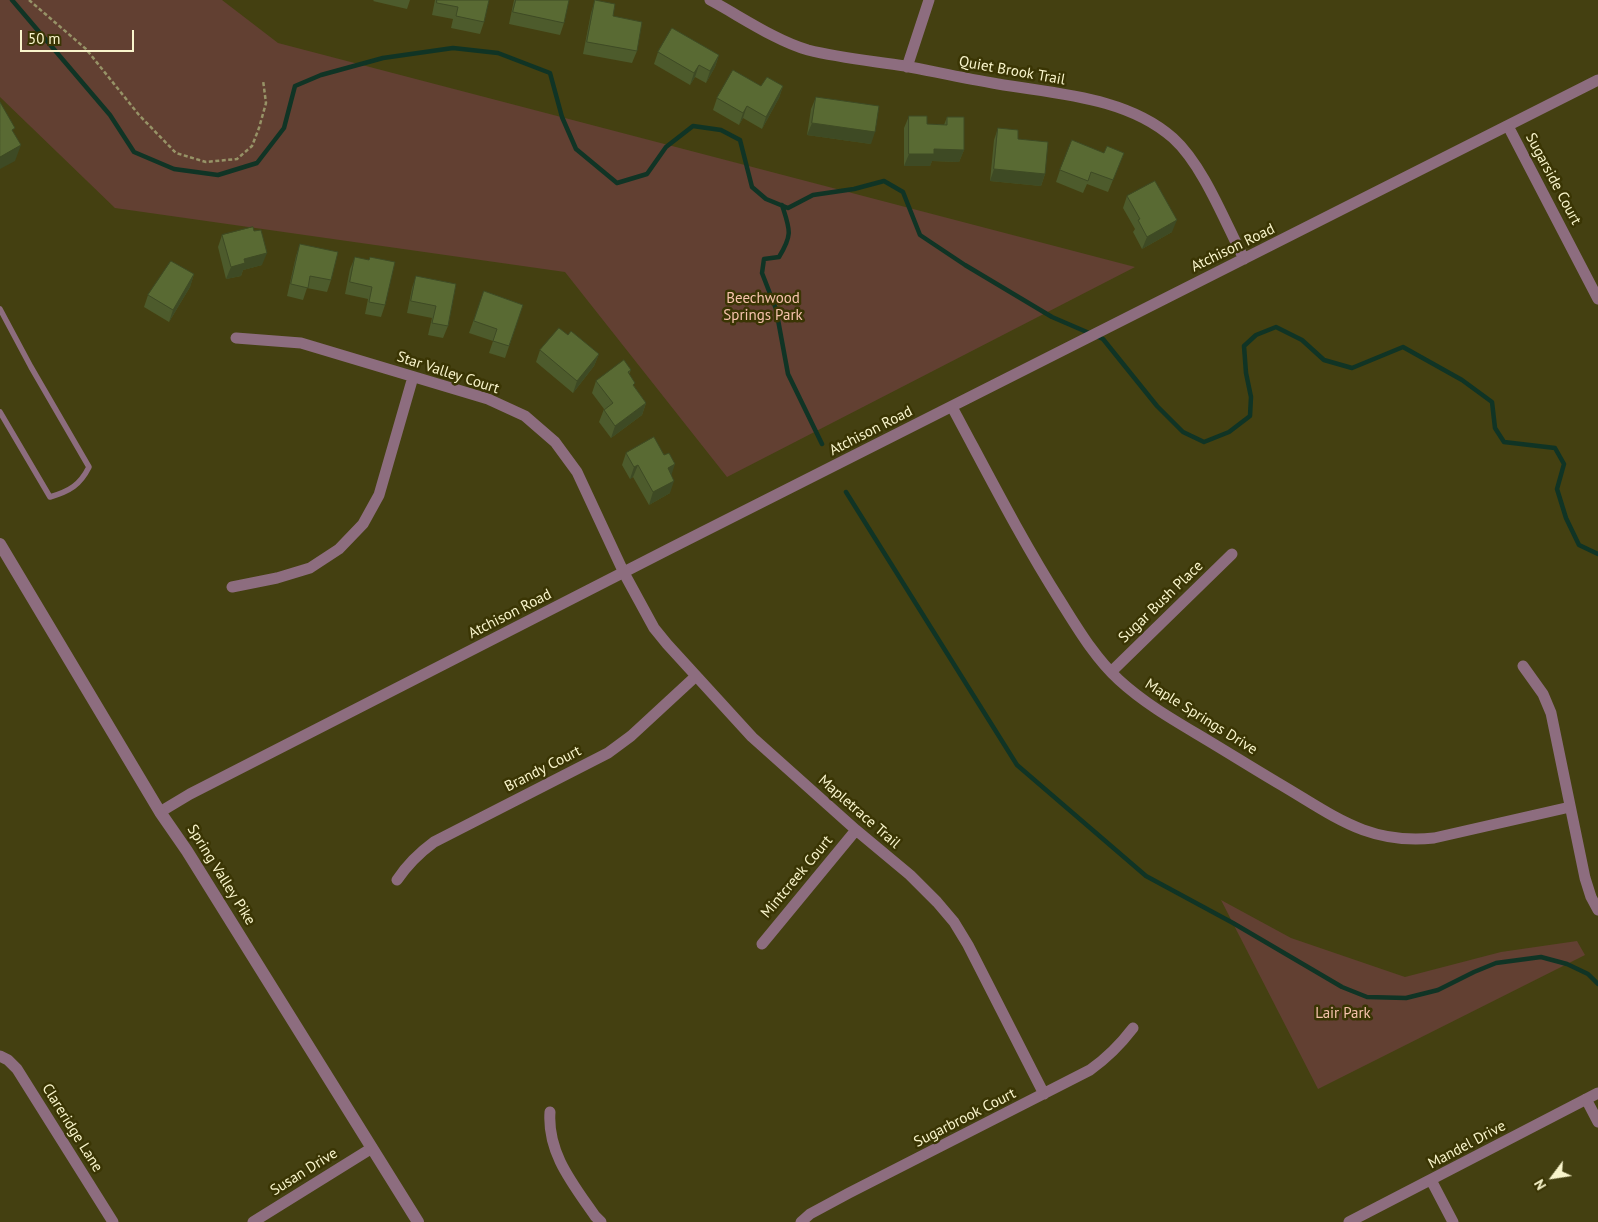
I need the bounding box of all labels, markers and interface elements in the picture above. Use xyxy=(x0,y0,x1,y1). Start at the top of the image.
scale bar xyxy=(22,20,136,52)
text: 50 m xyxy=(28,29,61,48)
street label: Quiet Brook Trail xyxy=(957,53,1067,89)
street label: Sugarside Court xyxy=(1521,130,1585,228)
street label: Atchison Road xyxy=(1188,220,1278,276)
park label: Beechwood Springs Park xyxy=(723,290,803,325)
street label: Star Valley Court xyxy=(395,348,501,398)
street label: Atchison Road xyxy=(826,402,916,460)
street label: Sugar Bush Place xyxy=(1115,557,1207,647)
street label: Atchison Road xyxy=(465,585,555,643)
street label: Maple Springs Drive xyxy=(1142,675,1260,759)
street label: Brandy Court xyxy=(502,742,584,796)
street label: Mapletrace Trail xyxy=(814,771,904,853)
street label: Spring Valley Pike xyxy=(183,822,259,928)
street label: Mintcreek Court xyxy=(757,832,837,922)
park label: Lair Park xyxy=(1315,1005,1371,1023)
street label: Clareridge Lane xyxy=(38,1081,106,1175)
street label: Sugarbrook Court xyxy=(911,1085,1019,1151)
street label: Mandel Drive xyxy=(1425,1117,1509,1173)
street label: Susan Drive xyxy=(267,1144,341,1200)
north arrow xyxy=(1528,1152,1578,1202)
text: N xyxy=(1530,1176,1550,1193)

